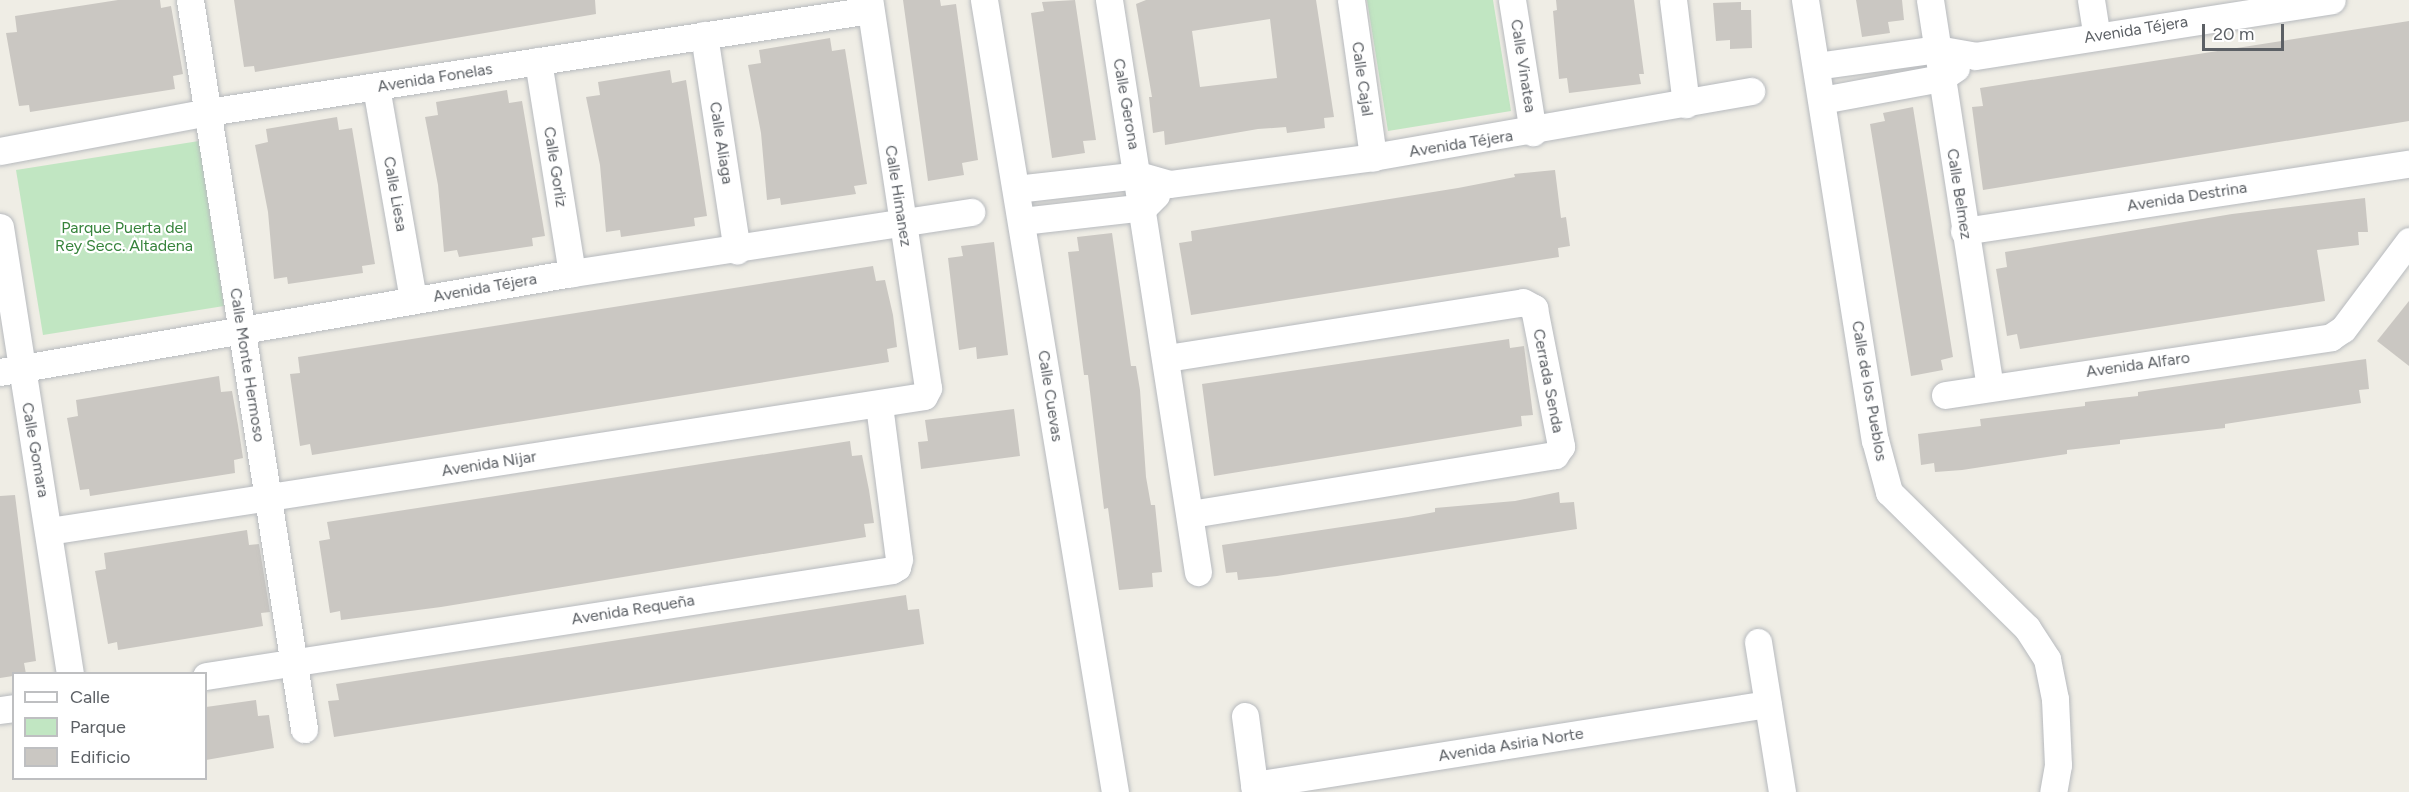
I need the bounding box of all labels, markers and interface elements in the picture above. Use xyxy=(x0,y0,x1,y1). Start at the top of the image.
street label: Avenida Téjera xyxy=(2083,12,2189,48)
scale bar xyxy=(2205,12,2288,50)
street label: Calle Vinatea xyxy=(1506,18,1540,114)
text: 20 m xyxy=(2213,23,2254,45)
street label: Calle Cajal xyxy=(1347,40,1377,118)
street label: Calle Gerona xyxy=(1109,57,1143,151)
street label: Avenida Fonelas xyxy=(376,59,494,97)
street label: Calle Aliaga xyxy=(705,100,737,186)
street label: Calle Gorliz xyxy=(539,125,571,209)
street label: Avenida Téjera xyxy=(1408,126,1514,162)
street label: Calle Himanez xyxy=(881,144,915,248)
street label: Calle Belmez xyxy=(1942,147,1976,241)
street label: Calle Liesa xyxy=(379,155,411,233)
street label: Avenida Destrina xyxy=(2126,178,2248,216)
park label: Parque Puerta del Rey Secc. Altadena xyxy=(55,218,193,256)
street label: Avenida Téjera xyxy=(432,269,538,307)
street label: Calle Monte Hermoso xyxy=(225,287,269,443)
street label: Calle de los Pueblos xyxy=(1847,319,1891,463)
street label: Cerrada Senda xyxy=(1528,327,1568,435)
street label: Avenida Alfaro xyxy=(2085,348,2191,382)
street label: Calle Cuevas xyxy=(1033,349,1067,443)
street label: Calle Gomara xyxy=(17,401,53,499)
street label: Avenida Nijar xyxy=(440,447,538,481)
street label: Avenida Requeña xyxy=(570,591,696,629)
legend xyxy=(12,672,207,780)
text: Calle xyxy=(70,686,110,708)
text: Parque xyxy=(70,716,126,738)
street label: Avenida Asiria Norte xyxy=(1437,724,1585,766)
text: Edificio xyxy=(70,746,131,768)

